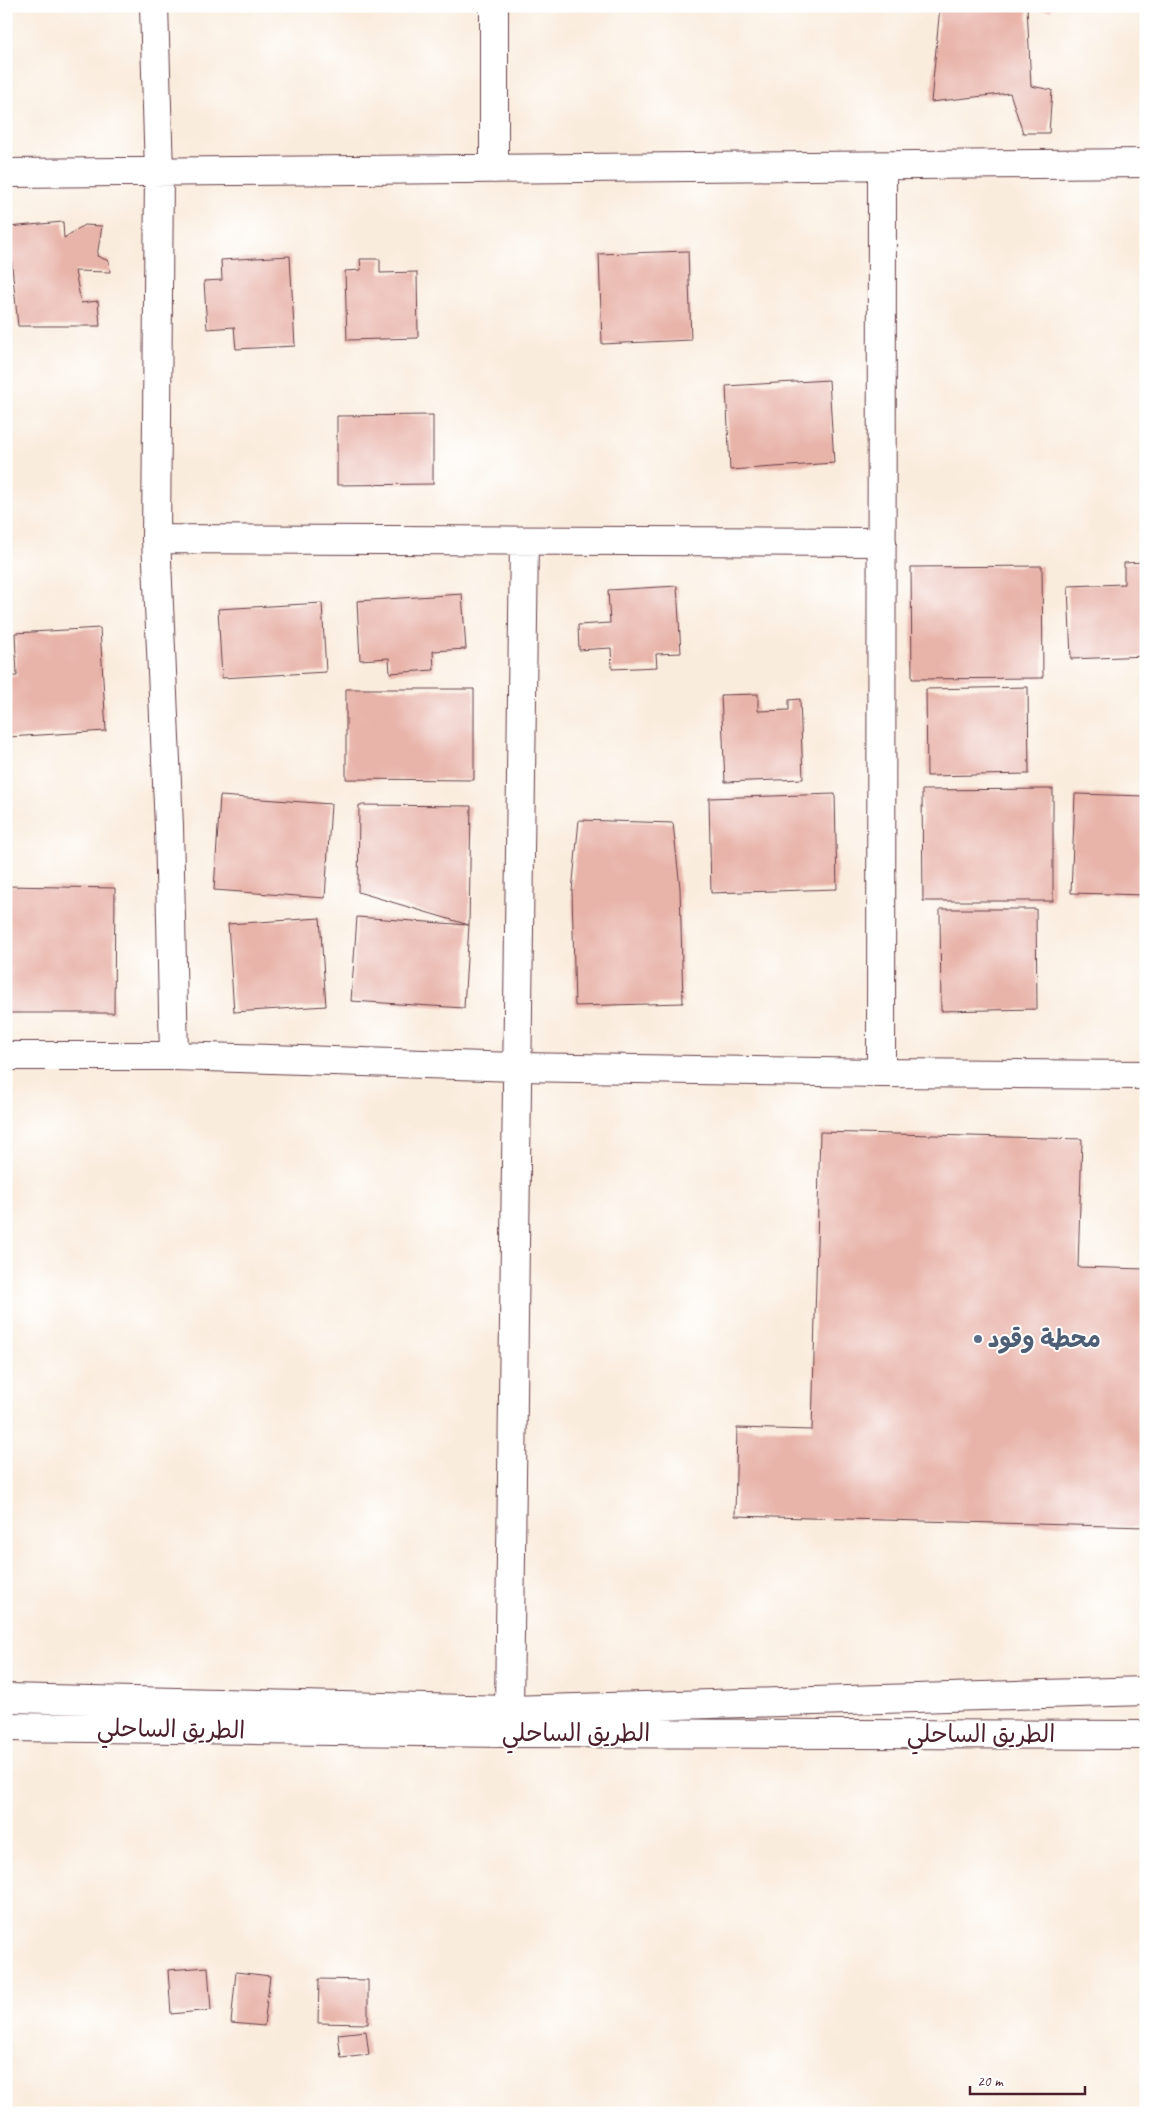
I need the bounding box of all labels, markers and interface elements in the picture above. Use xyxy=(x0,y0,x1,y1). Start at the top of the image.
place label: محطة وقود xyxy=(988,1324,1101,1354)
marker: محطة وقود xyxy=(972,1333,984,1345)
street label: الطريق الساحلي xyxy=(97,1713,245,1751)
street label: الطريق الساحلي xyxy=(502,1718,650,1754)
street label: الطريق الساحلي xyxy=(907,1719,1055,1755)
scale bar xyxy=(970,2064,1084,2096)
text: 20 m xyxy=(977,2072,1004,2091)

